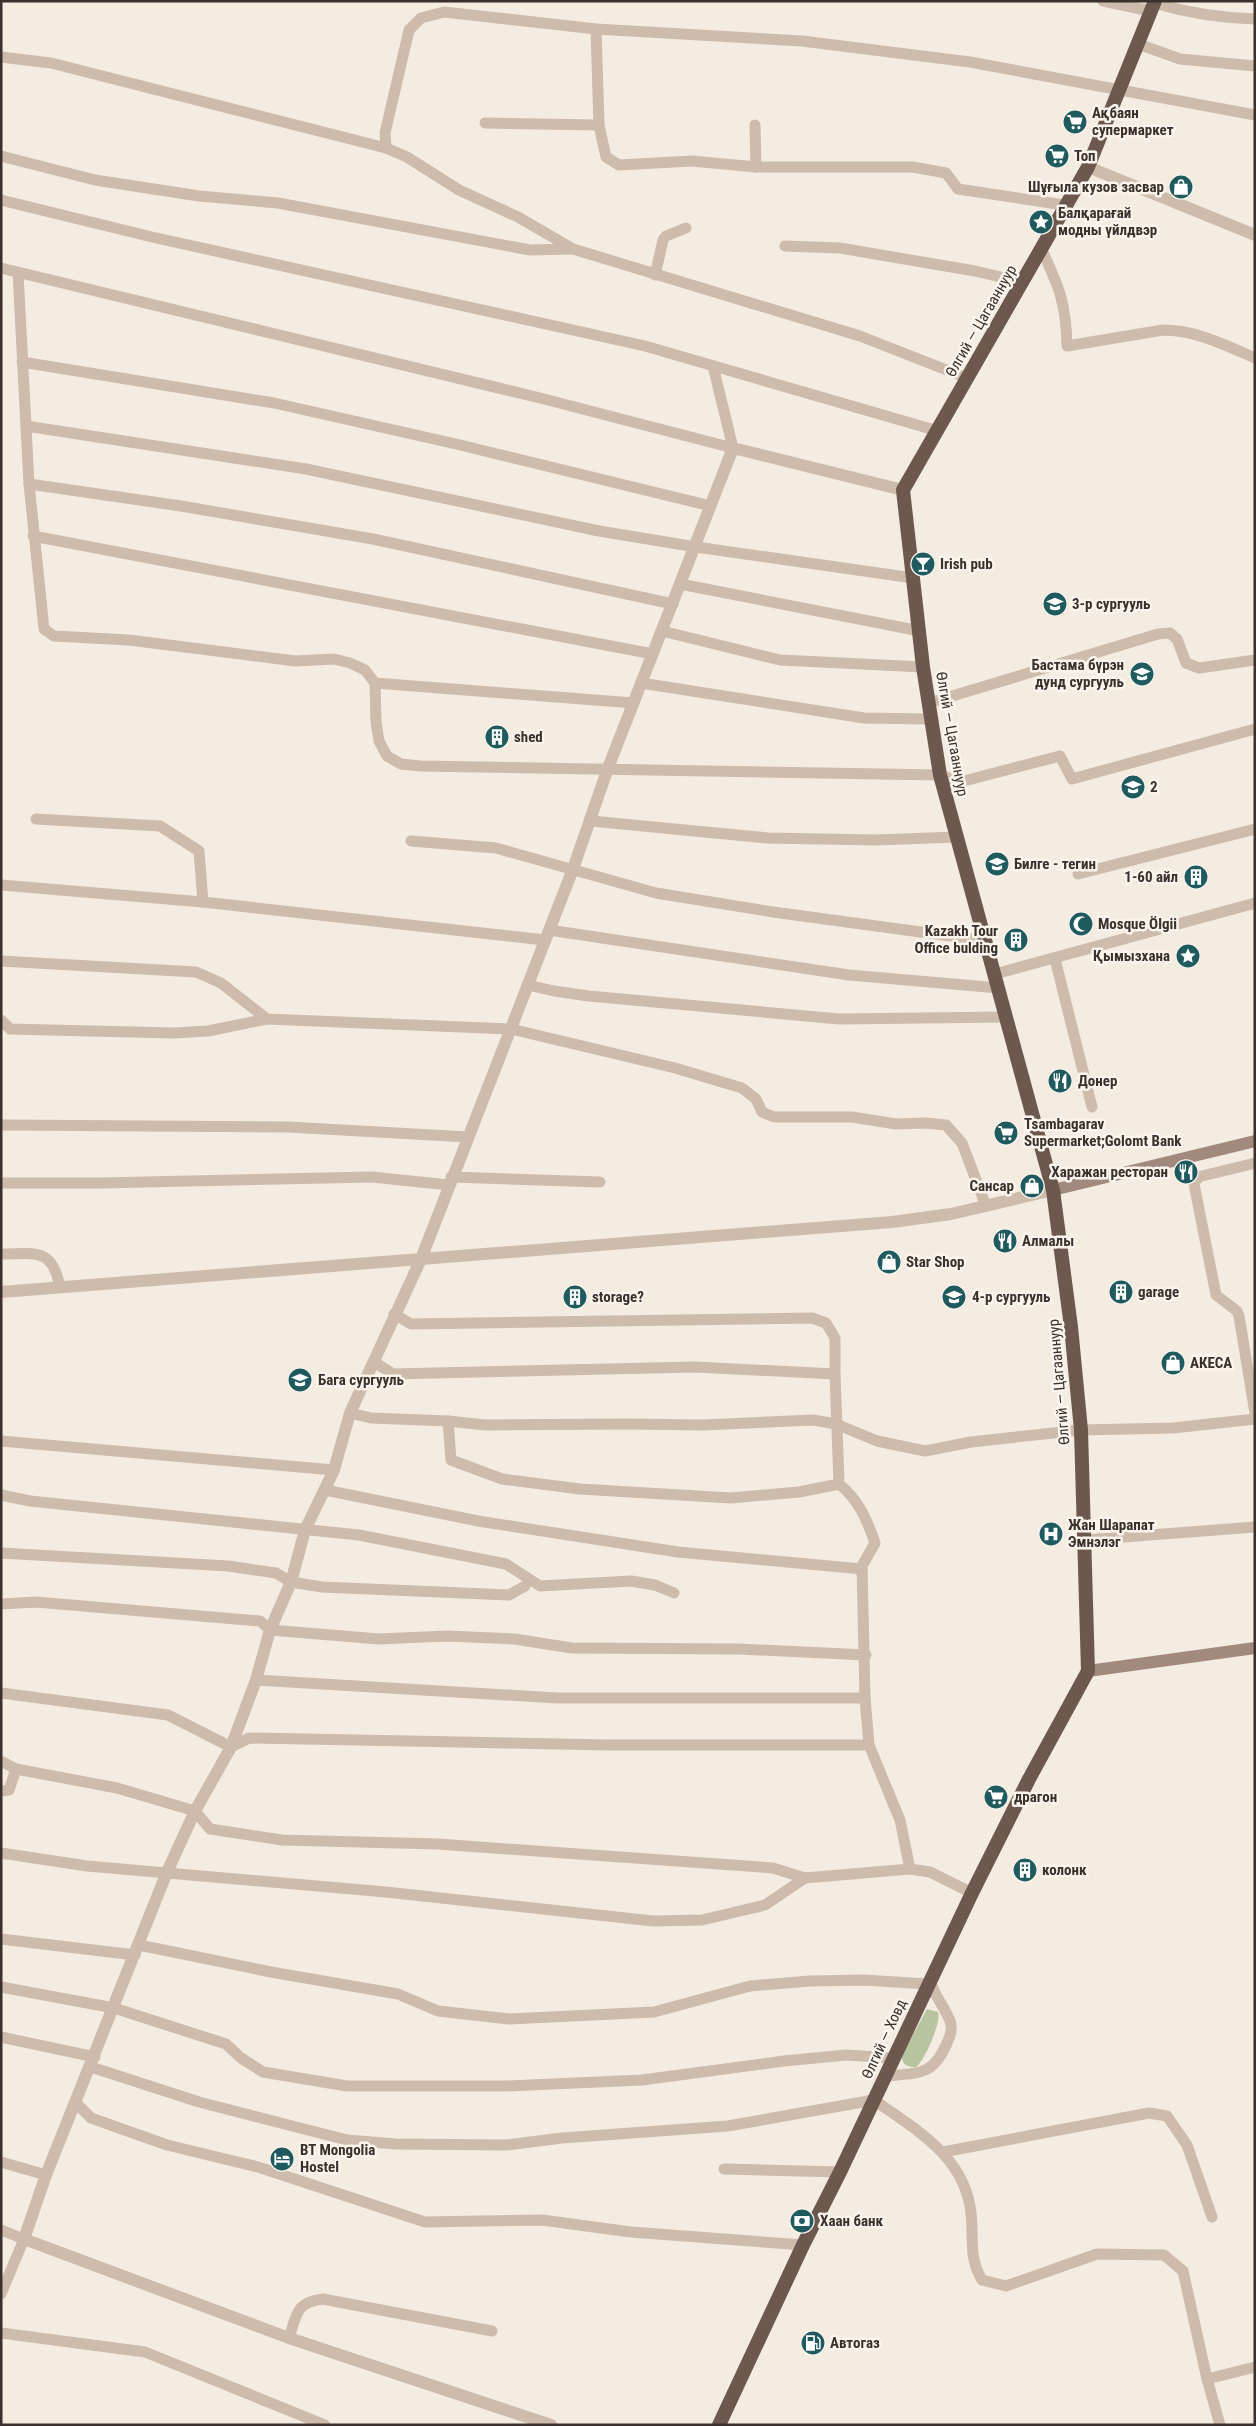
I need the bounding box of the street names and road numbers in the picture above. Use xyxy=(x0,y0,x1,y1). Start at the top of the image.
street label: Өлгий — Цагааннуур xyxy=(942,262,1020,380)
street label: Өлгий — Цагааннуур xyxy=(932,670,972,798)
street label: Өлгий — Цагааннуур xyxy=(1045,1318,1073,1446)
street label: Өлгий — Ховд xyxy=(858,1996,910,2082)

